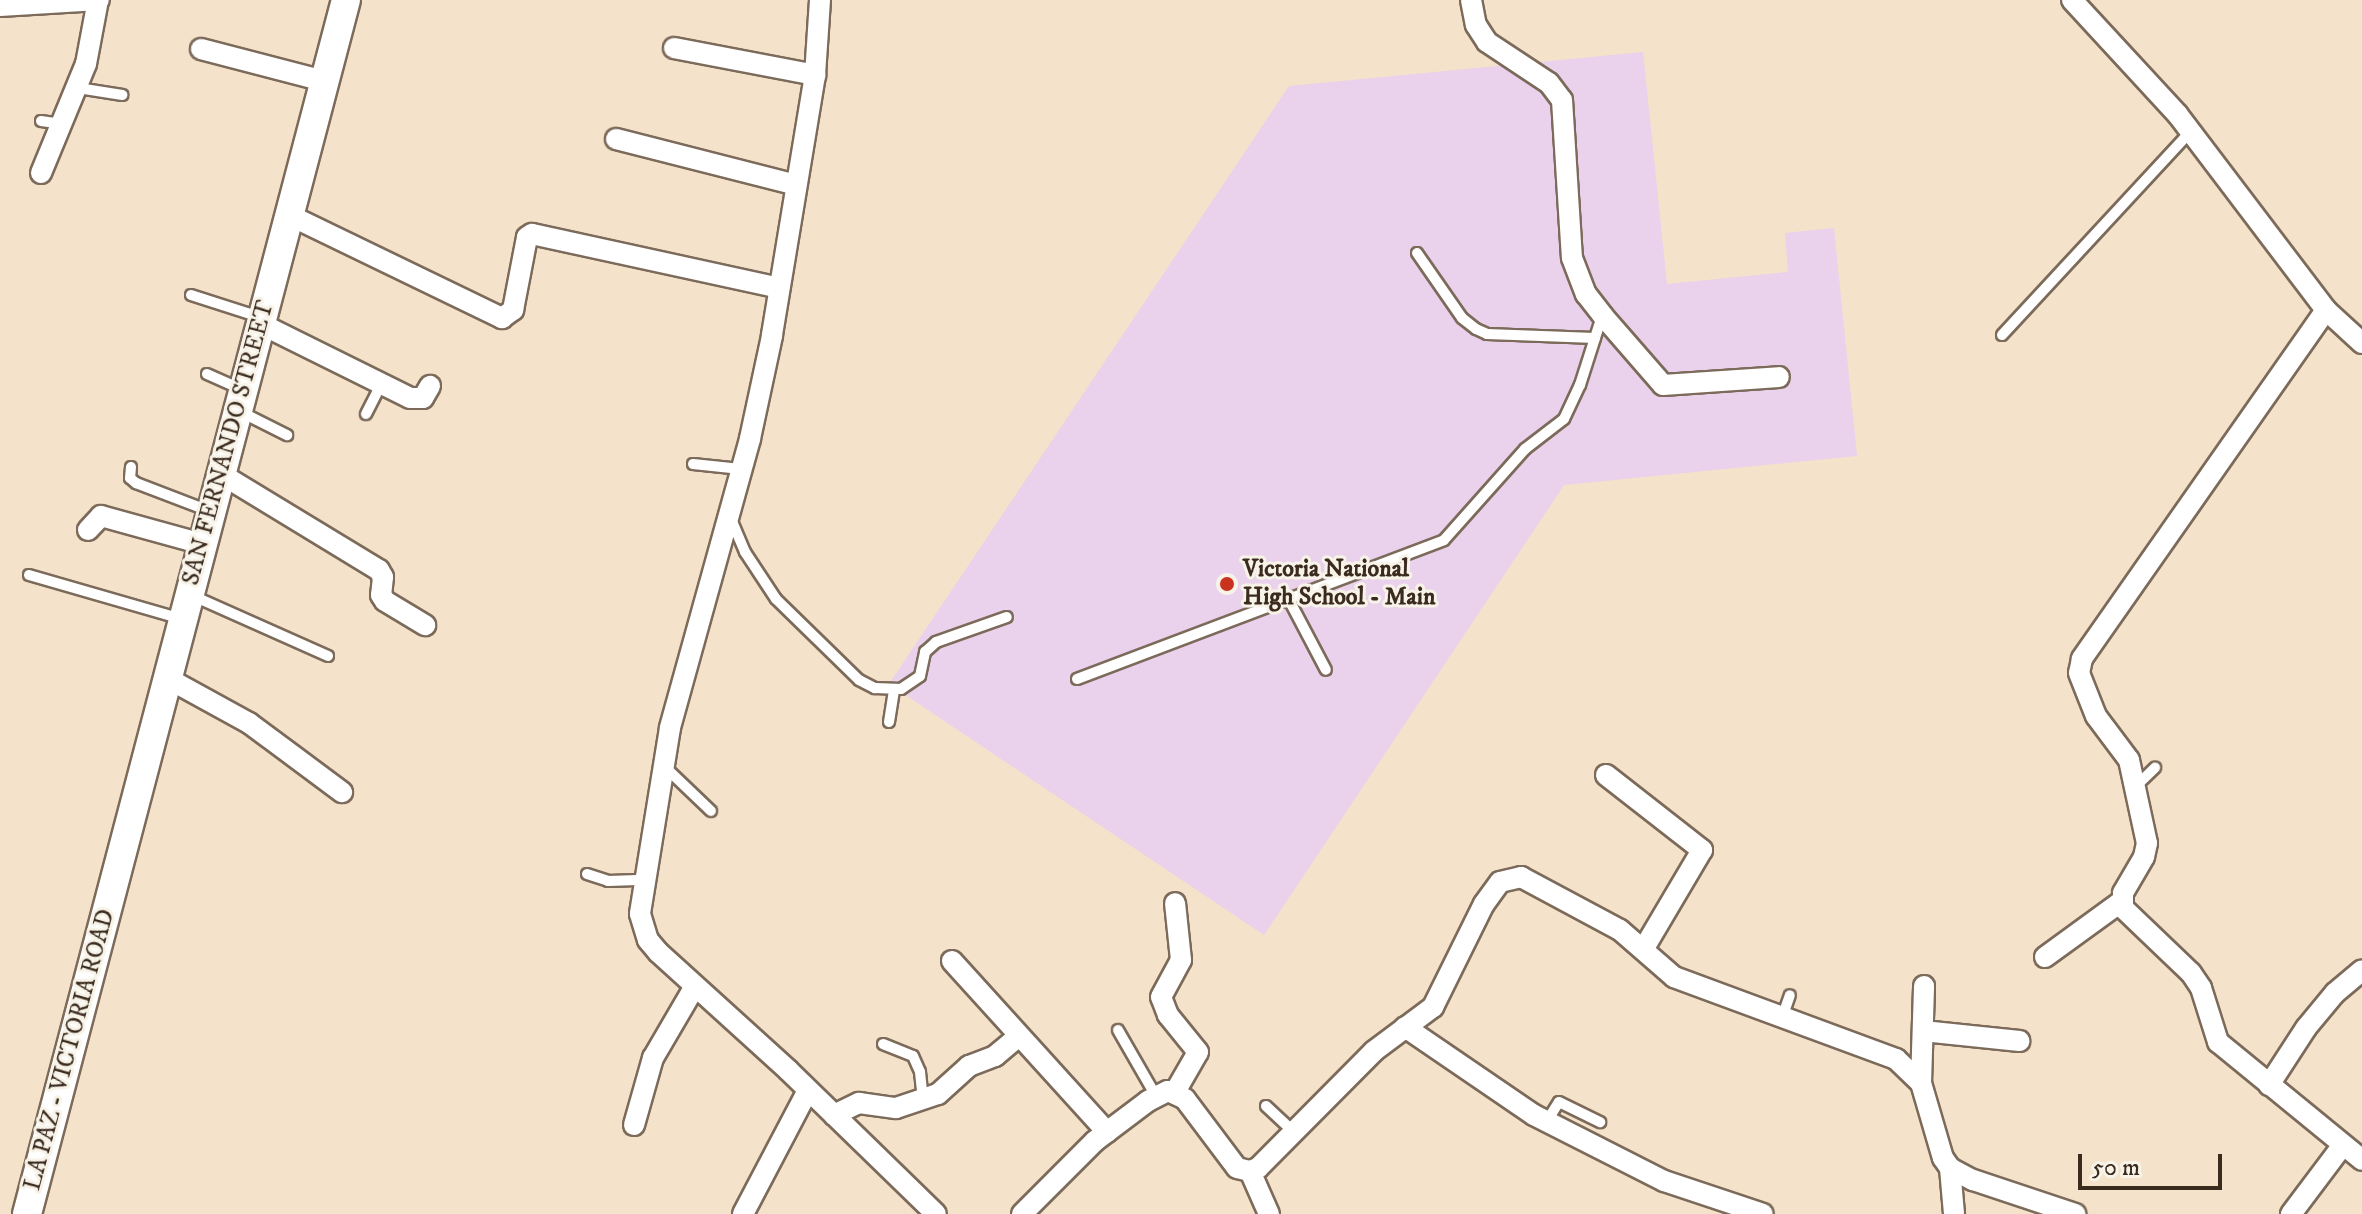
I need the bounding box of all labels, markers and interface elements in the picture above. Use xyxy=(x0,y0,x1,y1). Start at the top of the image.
street label: SAN FERNANDO STREET xyxy=(177,298,281,588)
place label: Victoria National High School - Main xyxy=(1243,556,1436,612)
marker: Victoria National High School - Main xyxy=(1218,575,1236,593)
street label: LA PAZ - VICTORIA ROAD xyxy=(19,906,121,1194)
scale bar xyxy=(2082,1138,2226,1188)
text: 50 m xyxy=(2092,1153,2140,1183)

